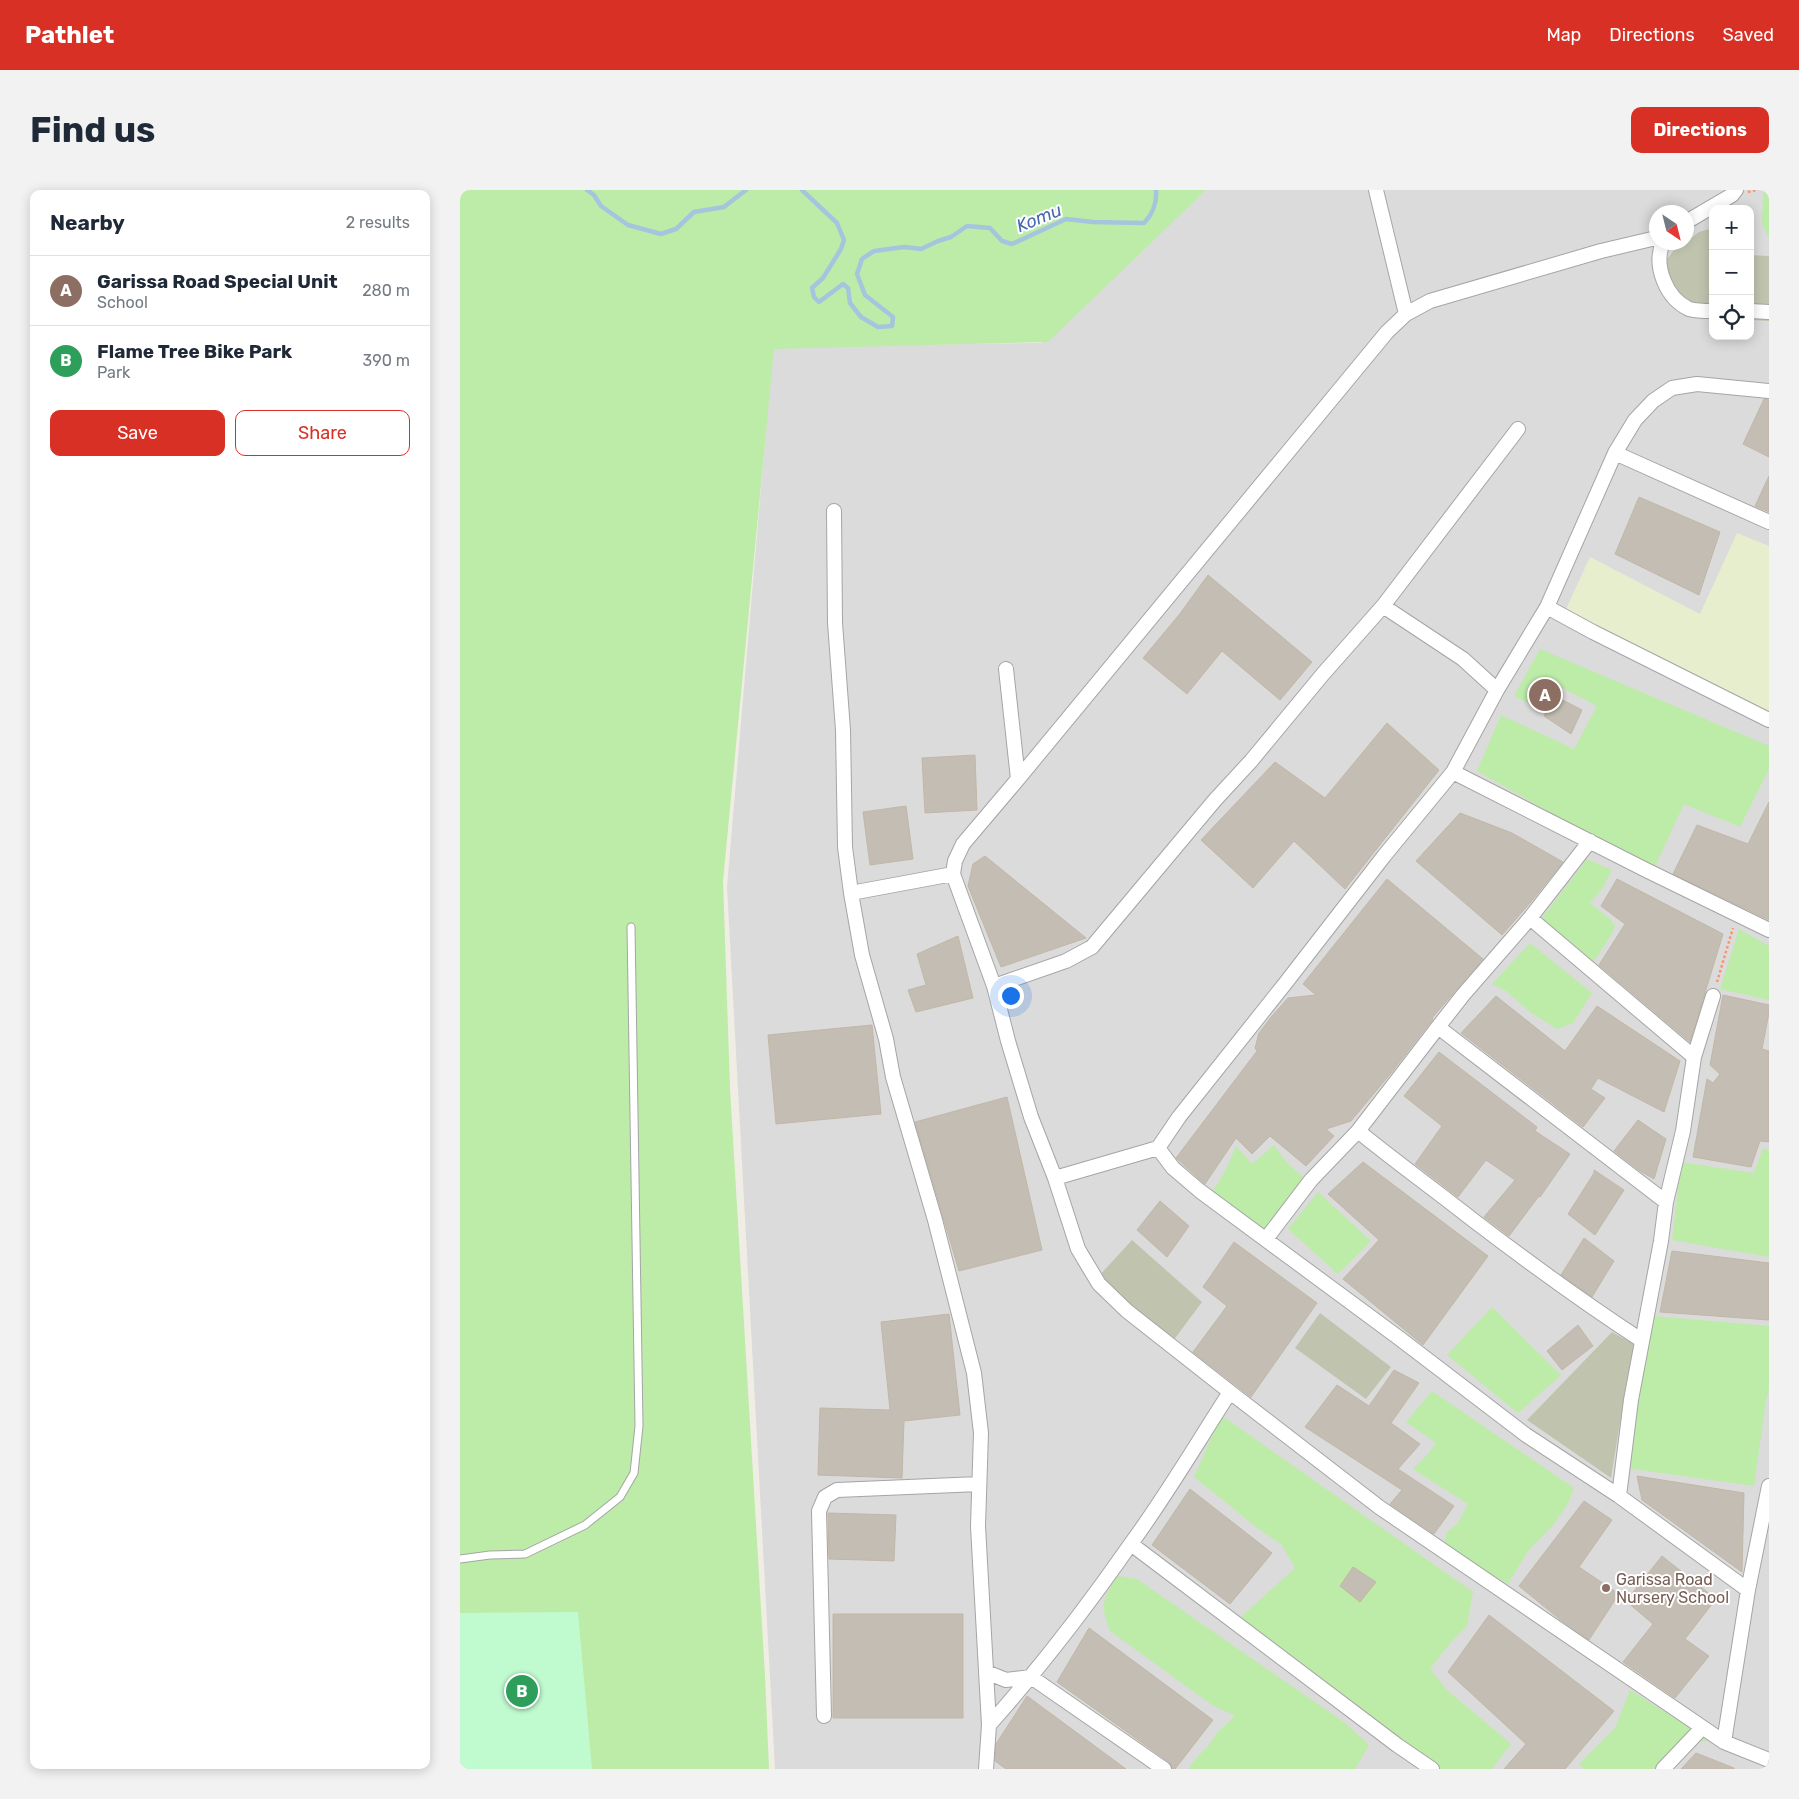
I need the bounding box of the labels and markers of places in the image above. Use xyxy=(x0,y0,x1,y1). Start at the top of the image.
pin: A xyxy=(1529,676,1561,714)
place label: Garissa Road Nursery School xyxy=(1616,1570,1729,1607)
marker: Garissa Road Nursery School xyxy=(1600,1582,1612,1594)
pin: B xyxy=(506,1672,538,1710)

